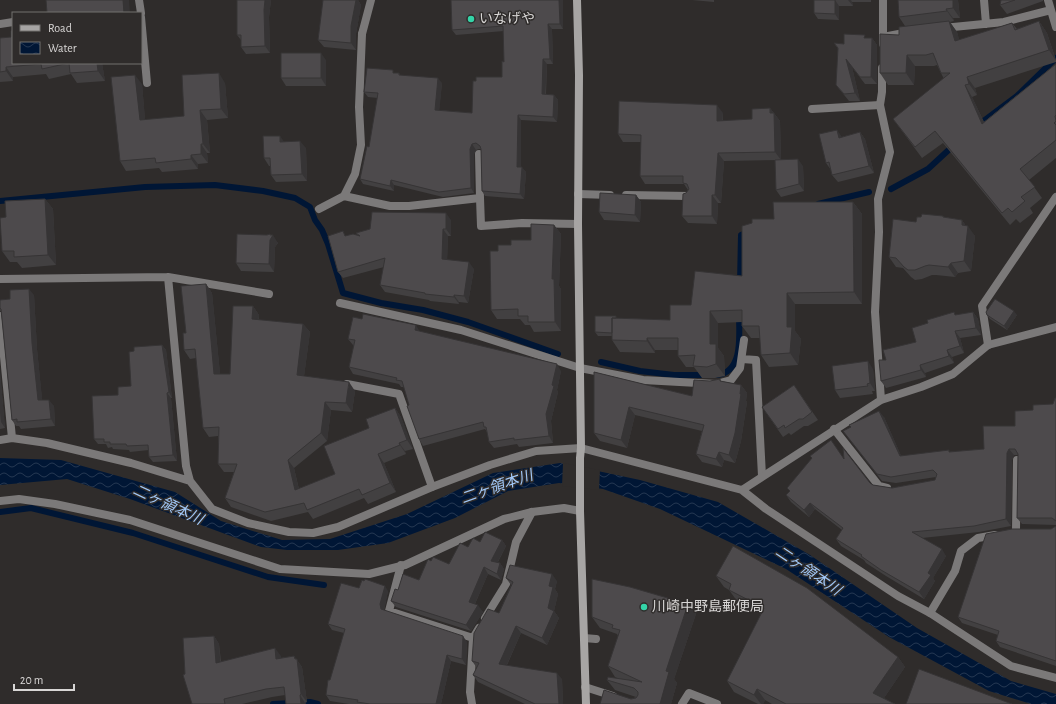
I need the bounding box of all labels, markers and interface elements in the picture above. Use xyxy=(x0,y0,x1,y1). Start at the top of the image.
place label: いなげや xyxy=(479,11,535,26)
legend xyxy=(12,12,142,64)
marker: いなげや xyxy=(466,14,476,24)
text: Road xyxy=(48,22,72,34)
text: Water xyxy=(48,42,77,54)
water label: 二ヶ領本川 xyxy=(459,466,537,506)
water label: 二ヶ領本川 xyxy=(131,481,207,528)
water label: 二ヶ領本川 xyxy=(773,543,845,599)
place label: 川崎中野島郵便局 xyxy=(652,599,764,614)
marker: 川崎中野島郵便局 xyxy=(639,602,649,612)
scale bar xyxy=(14,666,74,692)
text: 20 m xyxy=(20,674,43,686)

